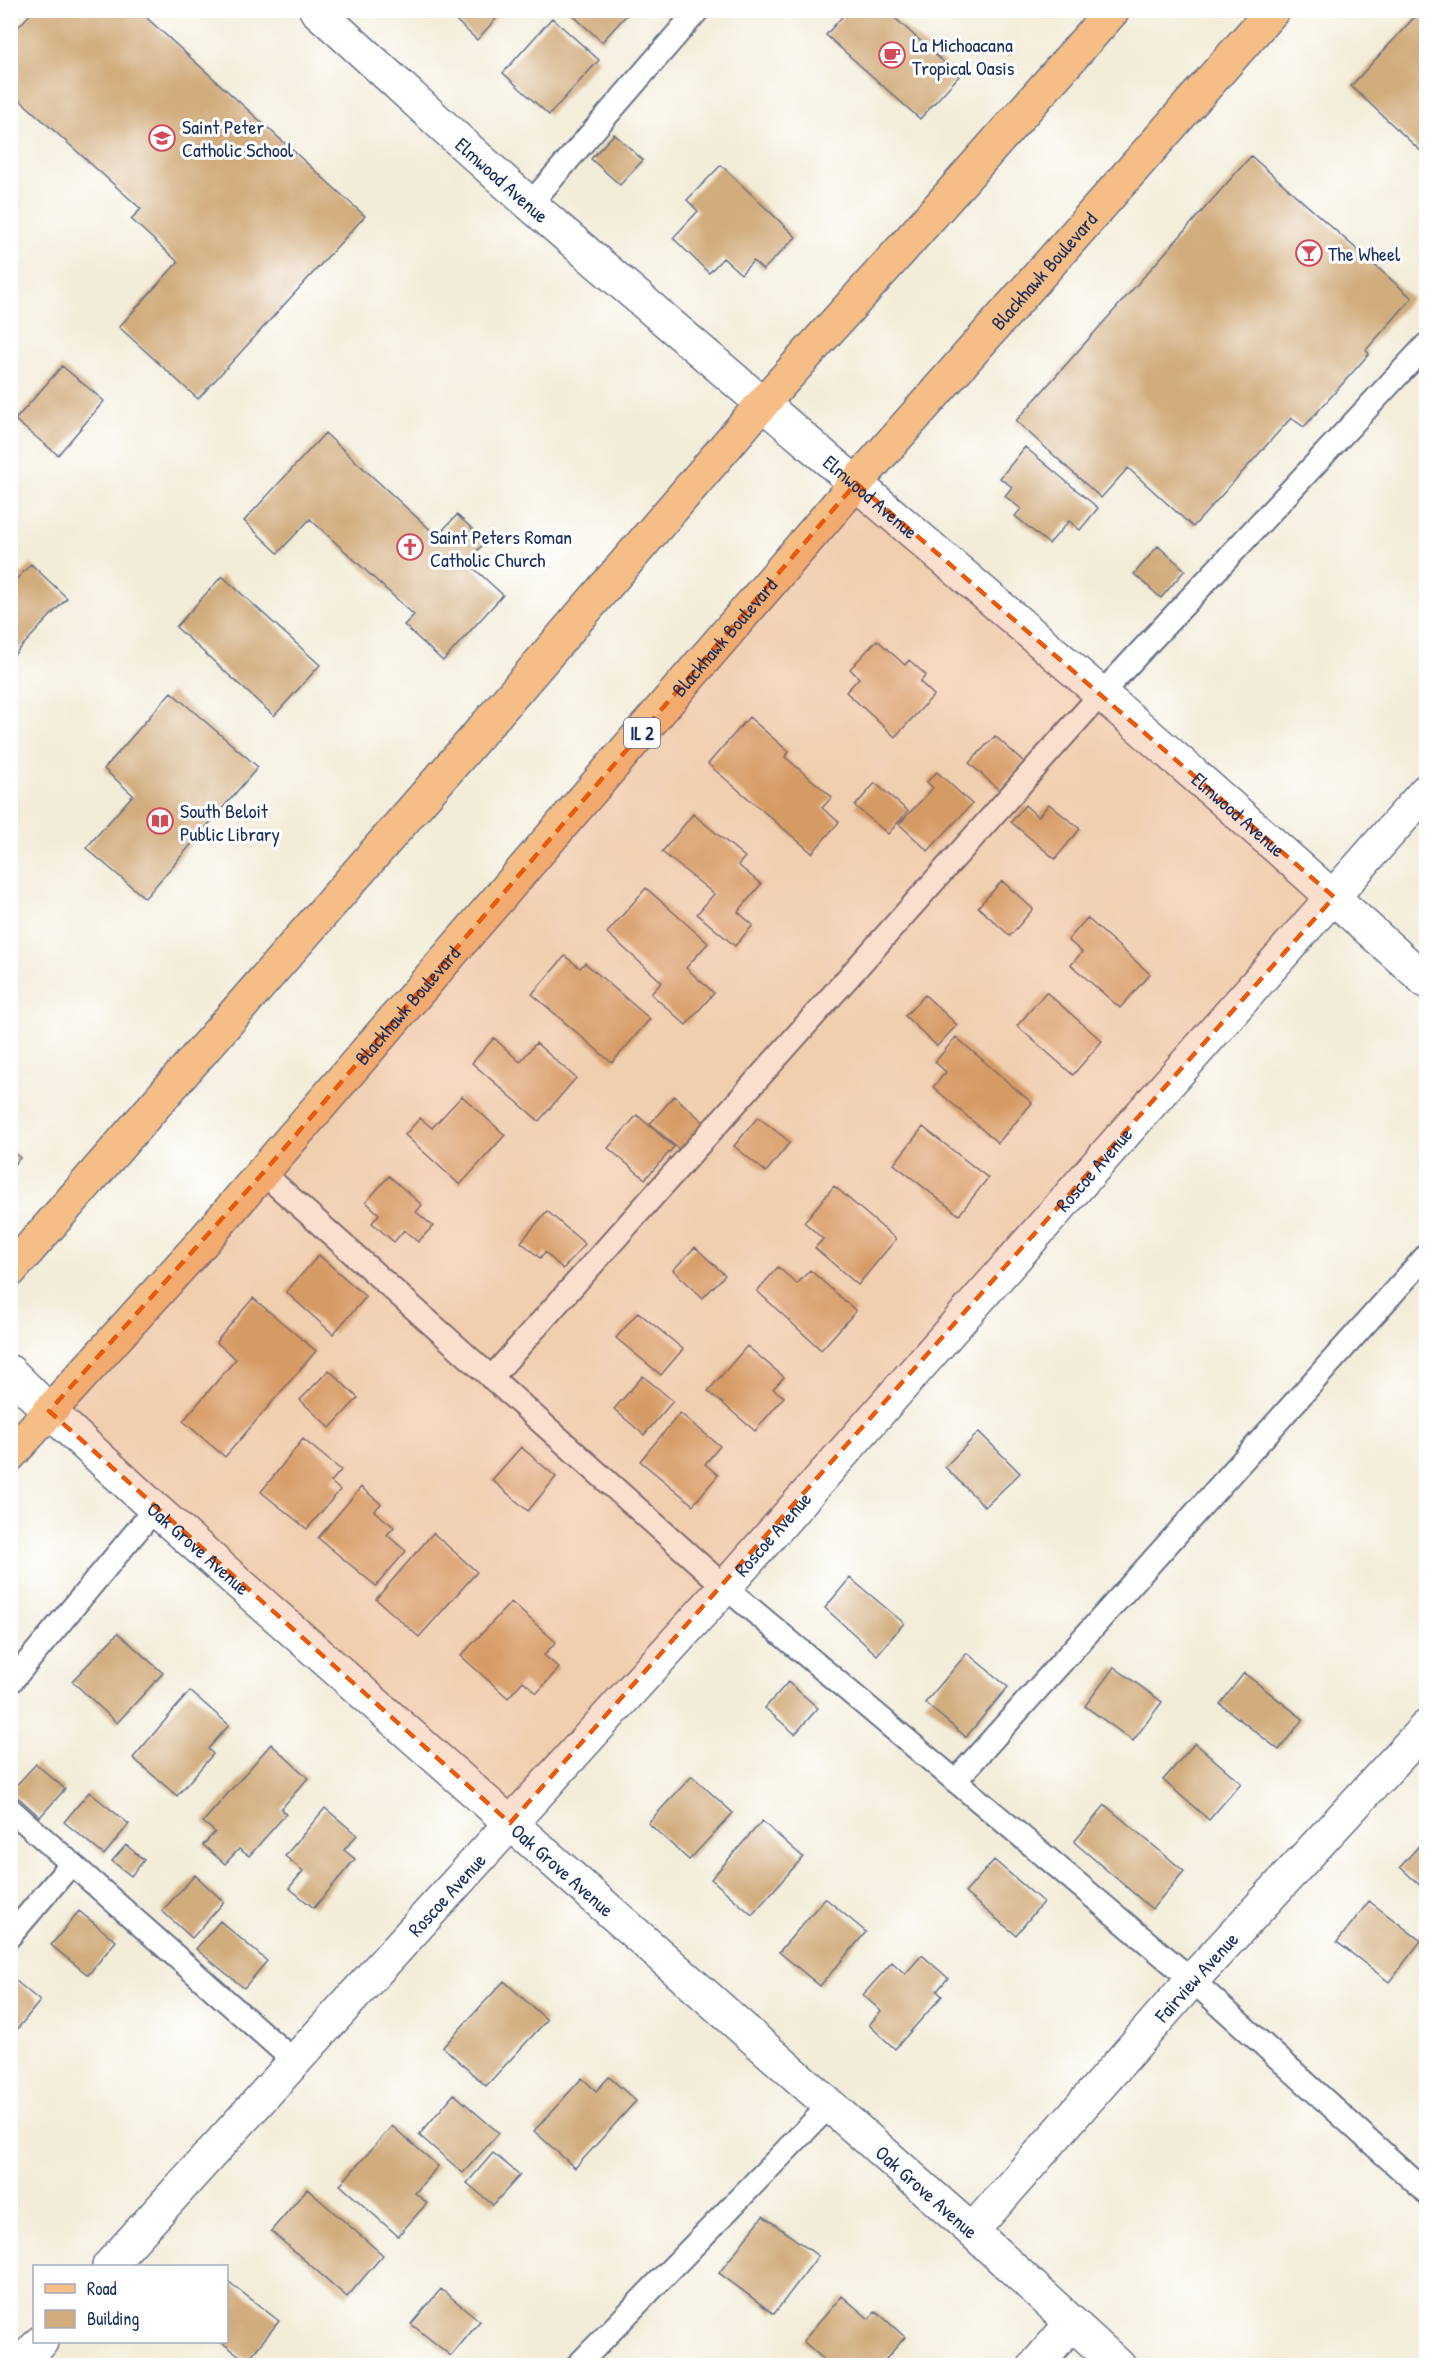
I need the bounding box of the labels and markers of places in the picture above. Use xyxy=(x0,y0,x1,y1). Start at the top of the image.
place label: La Michoacana Tropical Oasis xyxy=(912,31,1015,81)
cafe icon: La Michoacana Tropical Oasis xyxy=(877,40,907,70)
place label: Saint Peter Catholic School xyxy=(182,113,294,163)
school or university icon: Saint Peter Catholic School xyxy=(147,123,177,153)
bar icon: The Wheel xyxy=(1294,238,1324,268)
place label: The Wheel xyxy=(1328,240,1401,267)
place label: Saint Peters Roman Catholic Church xyxy=(430,523,572,573)
church icon: Saint Peters Roman Catholic Church xyxy=(395,532,425,562)
place label: South Beloit Public Library xyxy=(180,797,280,847)
library icon: South Beloit Public Library xyxy=(145,806,175,836)

